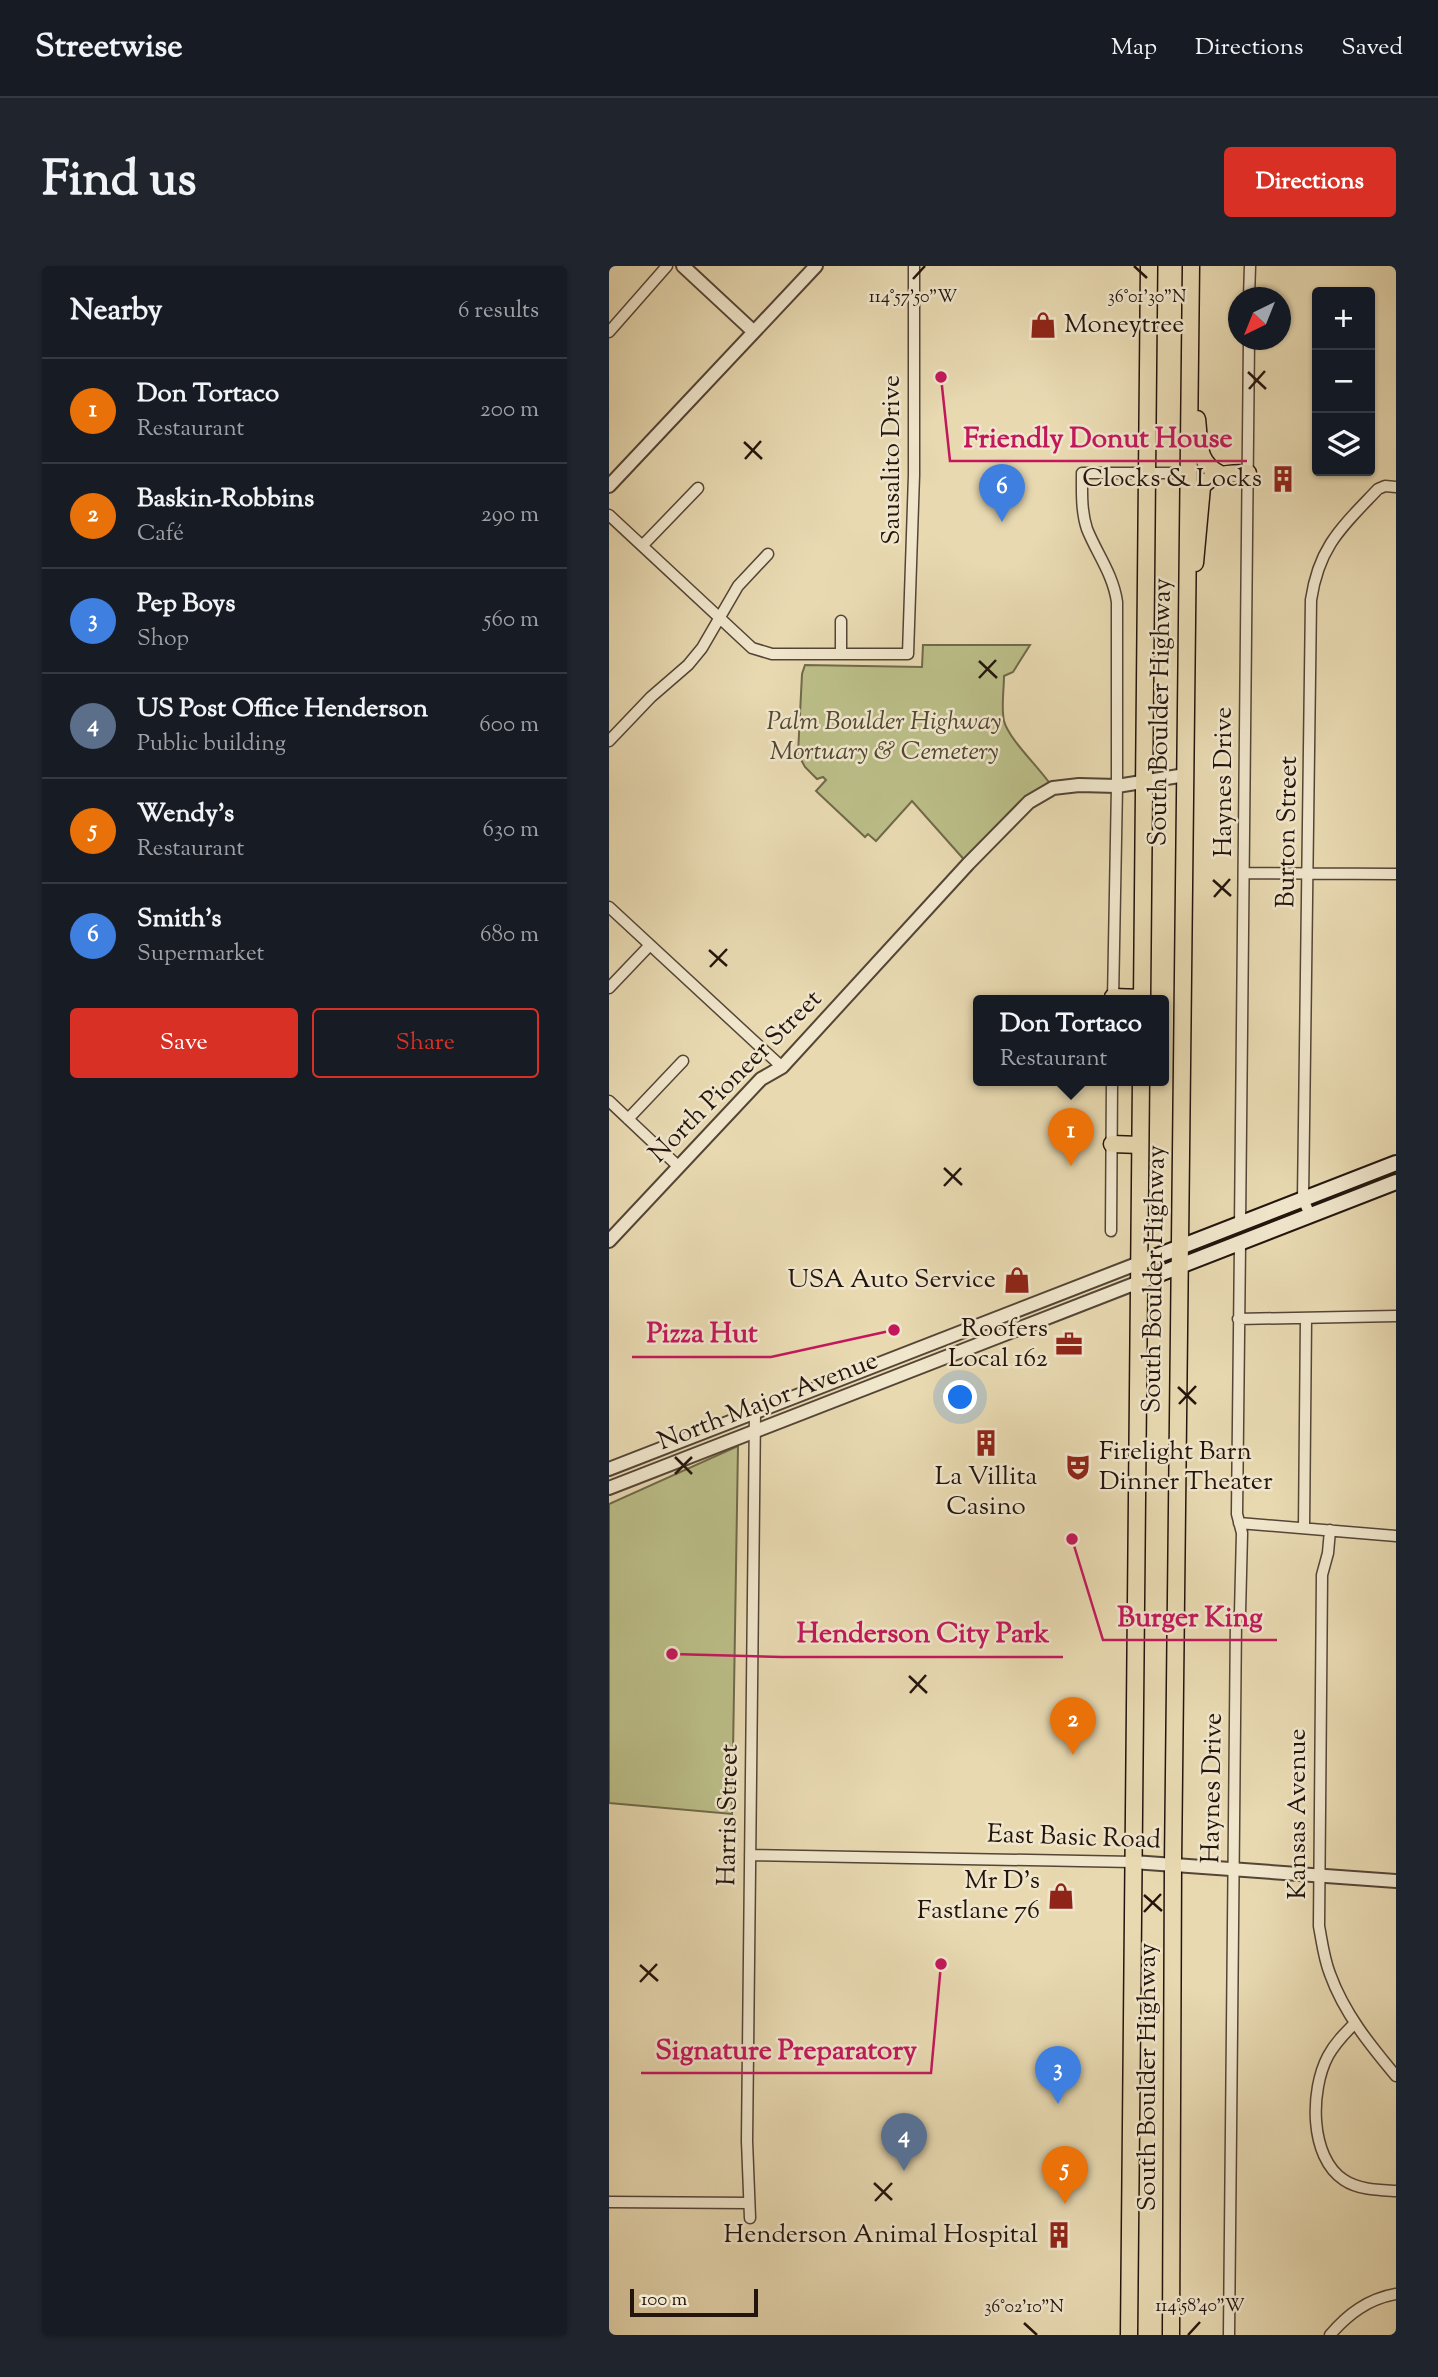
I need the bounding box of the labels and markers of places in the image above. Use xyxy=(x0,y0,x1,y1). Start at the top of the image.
place label: Moneytree xyxy=(1064,307,1184,344)
shop icon: Moneytree xyxy=(1028,310,1058,340)
callout: Friendly Donut House xyxy=(950,412,1247,461)
place label: Clocks & Locks xyxy=(1082,461,1262,498)
pin: 6 xyxy=(979,464,1025,522)
building icon: Clocks & Locks xyxy=(1268,464,1298,494)
pin: 1 xyxy=(1048,1108,1094,1166)
place label: USA Auto Service xyxy=(787,1262,996,1299)
shop icon: USA Auto Service xyxy=(1002,1265,1032,1295)
callout: Pizza Hut xyxy=(632,1308,771,1357)
place label: Roofers Local 162 xyxy=(948,1311,1048,1378)
office icon: Roofers Local 162 xyxy=(1054,1329,1084,1359)
building icon: La Villita Casino xyxy=(971,1428,1001,1458)
place label: Firelight Barn Dinner Theater xyxy=(1099,1434,1273,1501)
theatre icon: Firelight Barn Dinner Theater xyxy=(1063,1452,1093,1482)
place label: La Villita Casino xyxy=(935,1459,1037,1526)
callout: Burger King xyxy=(1103,1591,1277,1640)
callout: Henderson City Park xyxy=(782,1608,1063,1657)
pin: 2 xyxy=(1050,1697,1096,1755)
place label: Mr D's Fastlane 76 xyxy=(917,1863,1040,1930)
shop icon: Mr D's Fastlane 76 xyxy=(1046,1881,1076,1911)
callout: Signature Preparatory xyxy=(641,2024,931,2073)
pin: 3 xyxy=(1035,2046,1081,2104)
pin: 4 xyxy=(881,2113,927,2171)
pin: 5 xyxy=(1042,2146,1088,2204)
place label: Henderson Animal Hospital xyxy=(724,2217,1038,2254)
building icon: Henderson Animal Hospital xyxy=(1044,2220,1074,2250)

